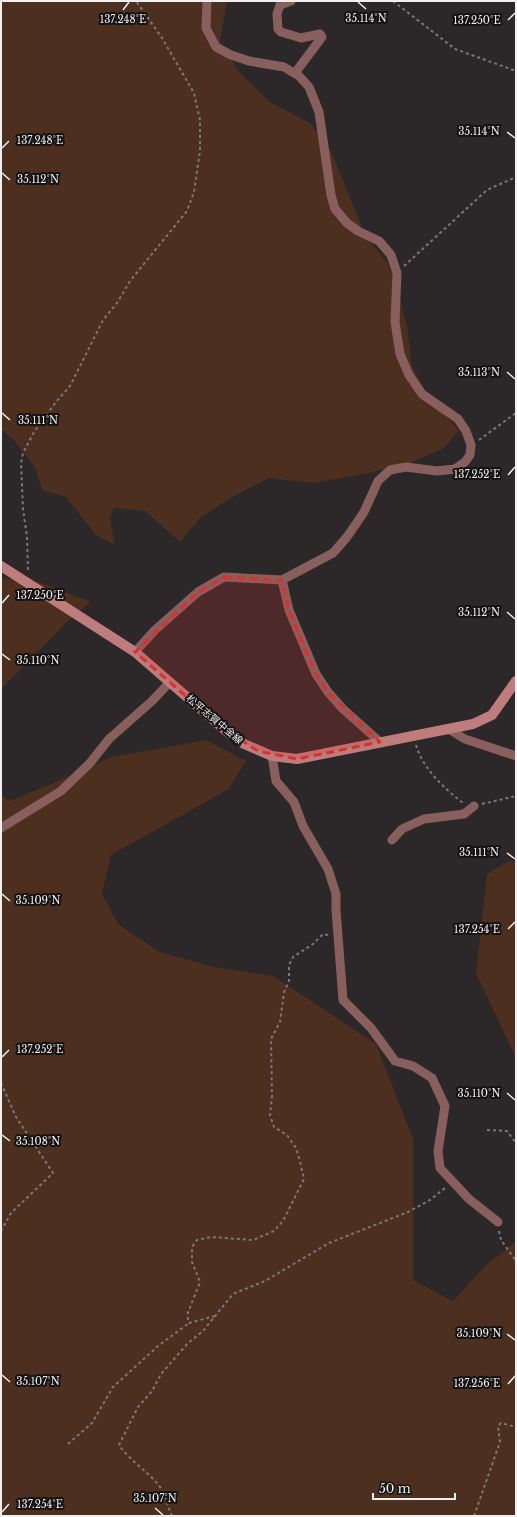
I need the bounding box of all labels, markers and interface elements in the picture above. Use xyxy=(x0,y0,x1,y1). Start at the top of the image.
text: 35.114°N xyxy=(345,12,387,25)
text: 137.248°E xyxy=(100,13,146,26)
text: 137.250°E xyxy=(453,14,501,27)
text: 35.114°N xyxy=(458,125,500,138)
text: 137.248°E xyxy=(17,134,63,147)
text: 35.112°N xyxy=(17,173,59,186)
text: 35.113°N xyxy=(458,366,500,379)
text: 35.111°N xyxy=(18,414,58,427)
text: 137.252°E xyxy=(454,468,500,481)
text: 137.250°E xyxy=(16,589,64,602)
text: 35.112°N xyxy=(458,606,500,619)
text: 35.110°N xyxy=(17,654,59,667)
street label: 松平志賀中金線 xyxy=(184,692,246,747)
text: 35.111°N xyxy=(459,846,499,859)
text: 35.109°N xyxy=(16,894,60,907)
text: 137.254°E xyxy=(454,923,500,936)
text: 137.252°E xyxy=(17,1043,63,1056)
text: 35.110°N xyxy=(458,1087,500,1100)
text: 35.108°N xyxy=(16,1135,60,1148)
text: 35.109°N xyxy=(457,1327,501,1340)
text: 35.107°N xyxy=(16,1375,60,1388)
text: 137.256°E xyxy=(454,1377,500,1390)
scale bar xyxy=(373,1475,455,1501)
text: 50 m xyxy=(379,1481,411,1496)
text: 35.107°N xyxy=(133,1492,177,1505)
text: 137.254°E xyxy=(17,1498,63,1511)

